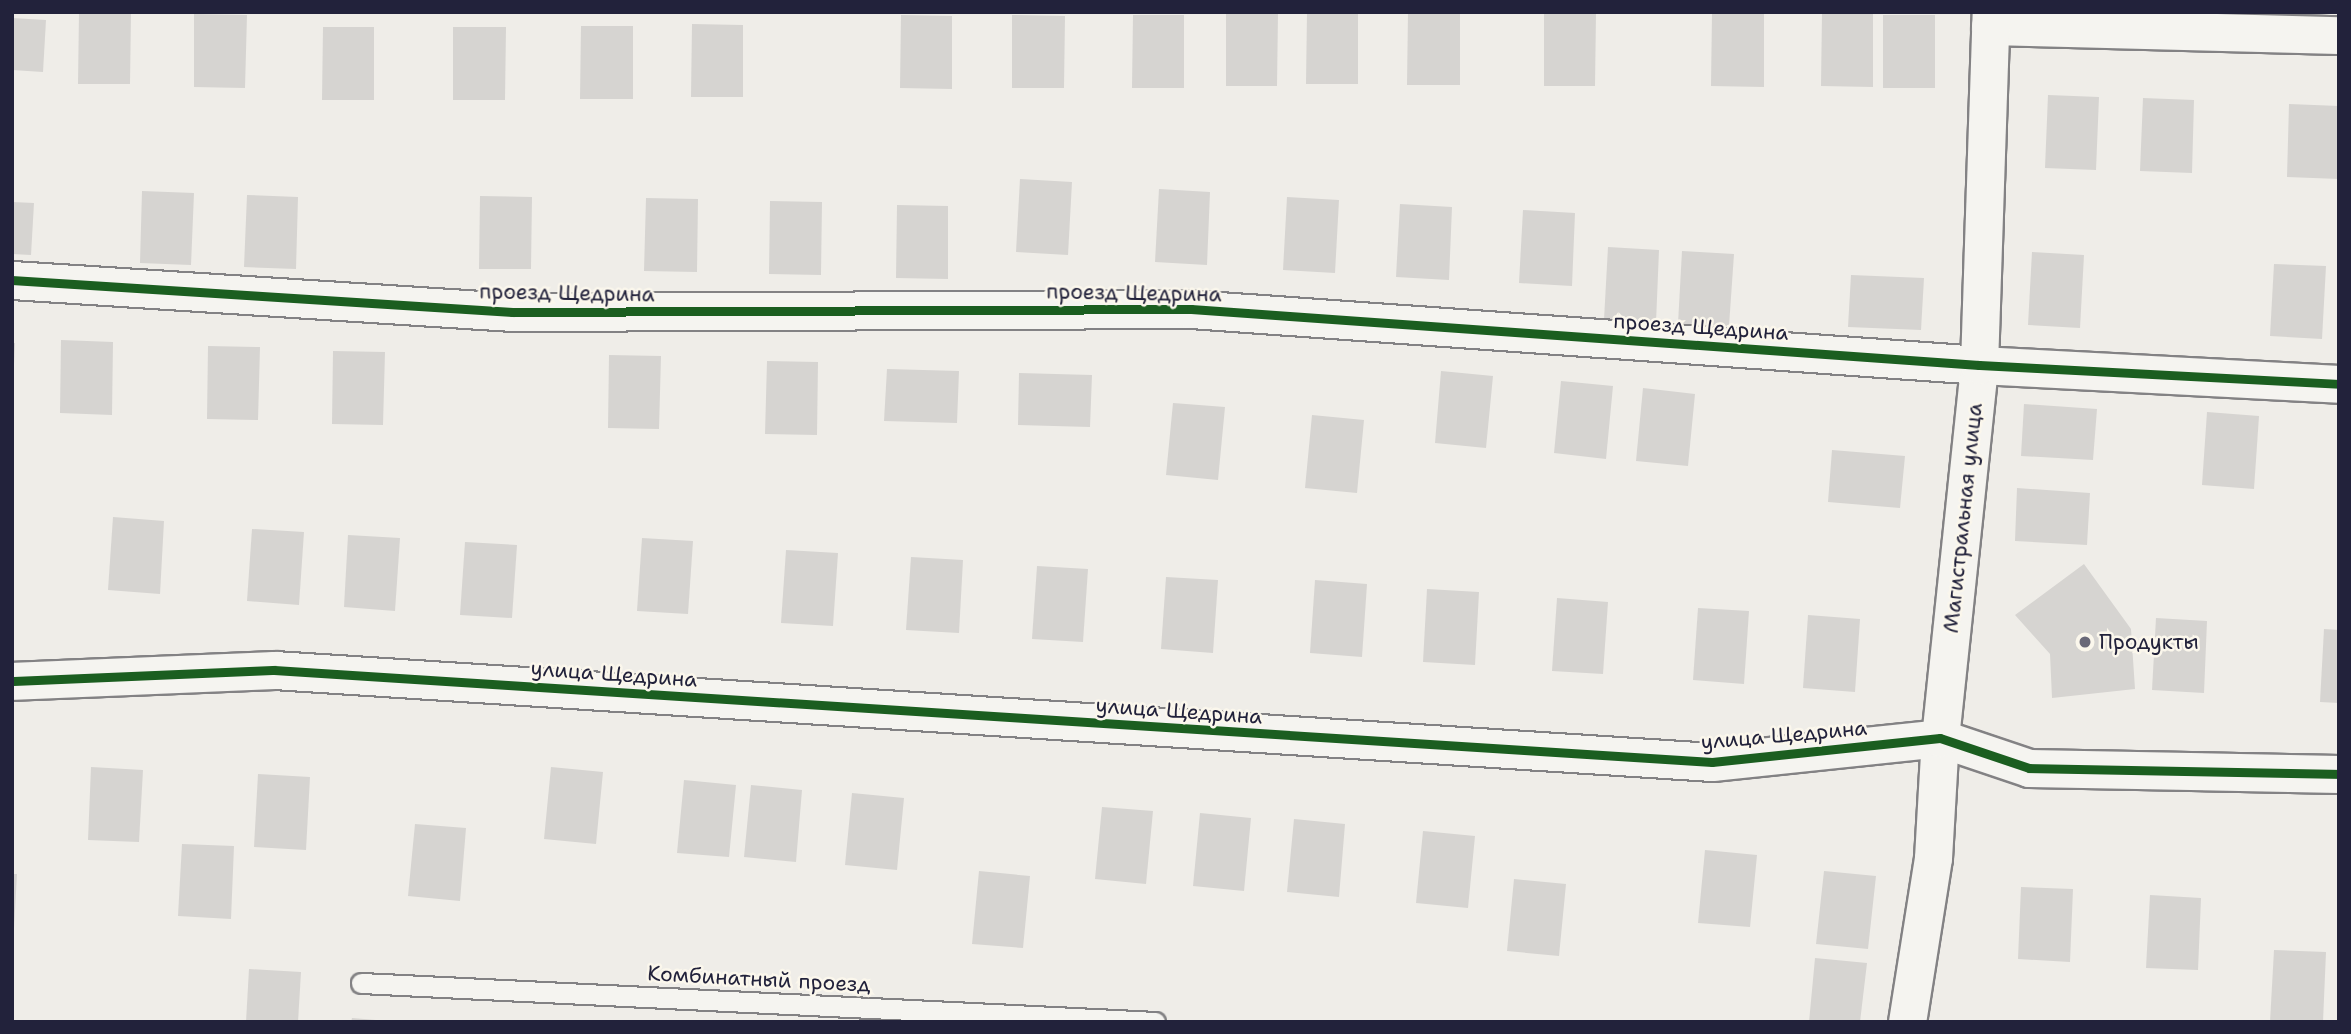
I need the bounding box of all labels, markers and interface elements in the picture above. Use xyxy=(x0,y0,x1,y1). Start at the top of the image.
street label: проезд Щедрина xyxy=(479,279,655,307)
street label: проезд Щедрина xyxy=(1046,279,1222,307)
street label: проезд Щедрина xyxy=(1613,308,1789,346)
street label: Магистральная улица xyxy=(1938,402,1988,634)
place label: Продукты xyxy=(2099,629,2199,655)
marker: Продукты xyxy=(2077,634,2093,650)
street label: улица Щедрина xyxy=(530,656,698,692)
street label: улица Щедрина xyxy=(1095,693,1263,729)
street label: улица Щедрина xyxy=(1700,715,1868,755)
street label: Комбинатный проезд xyxy=(647,961,871,997)

